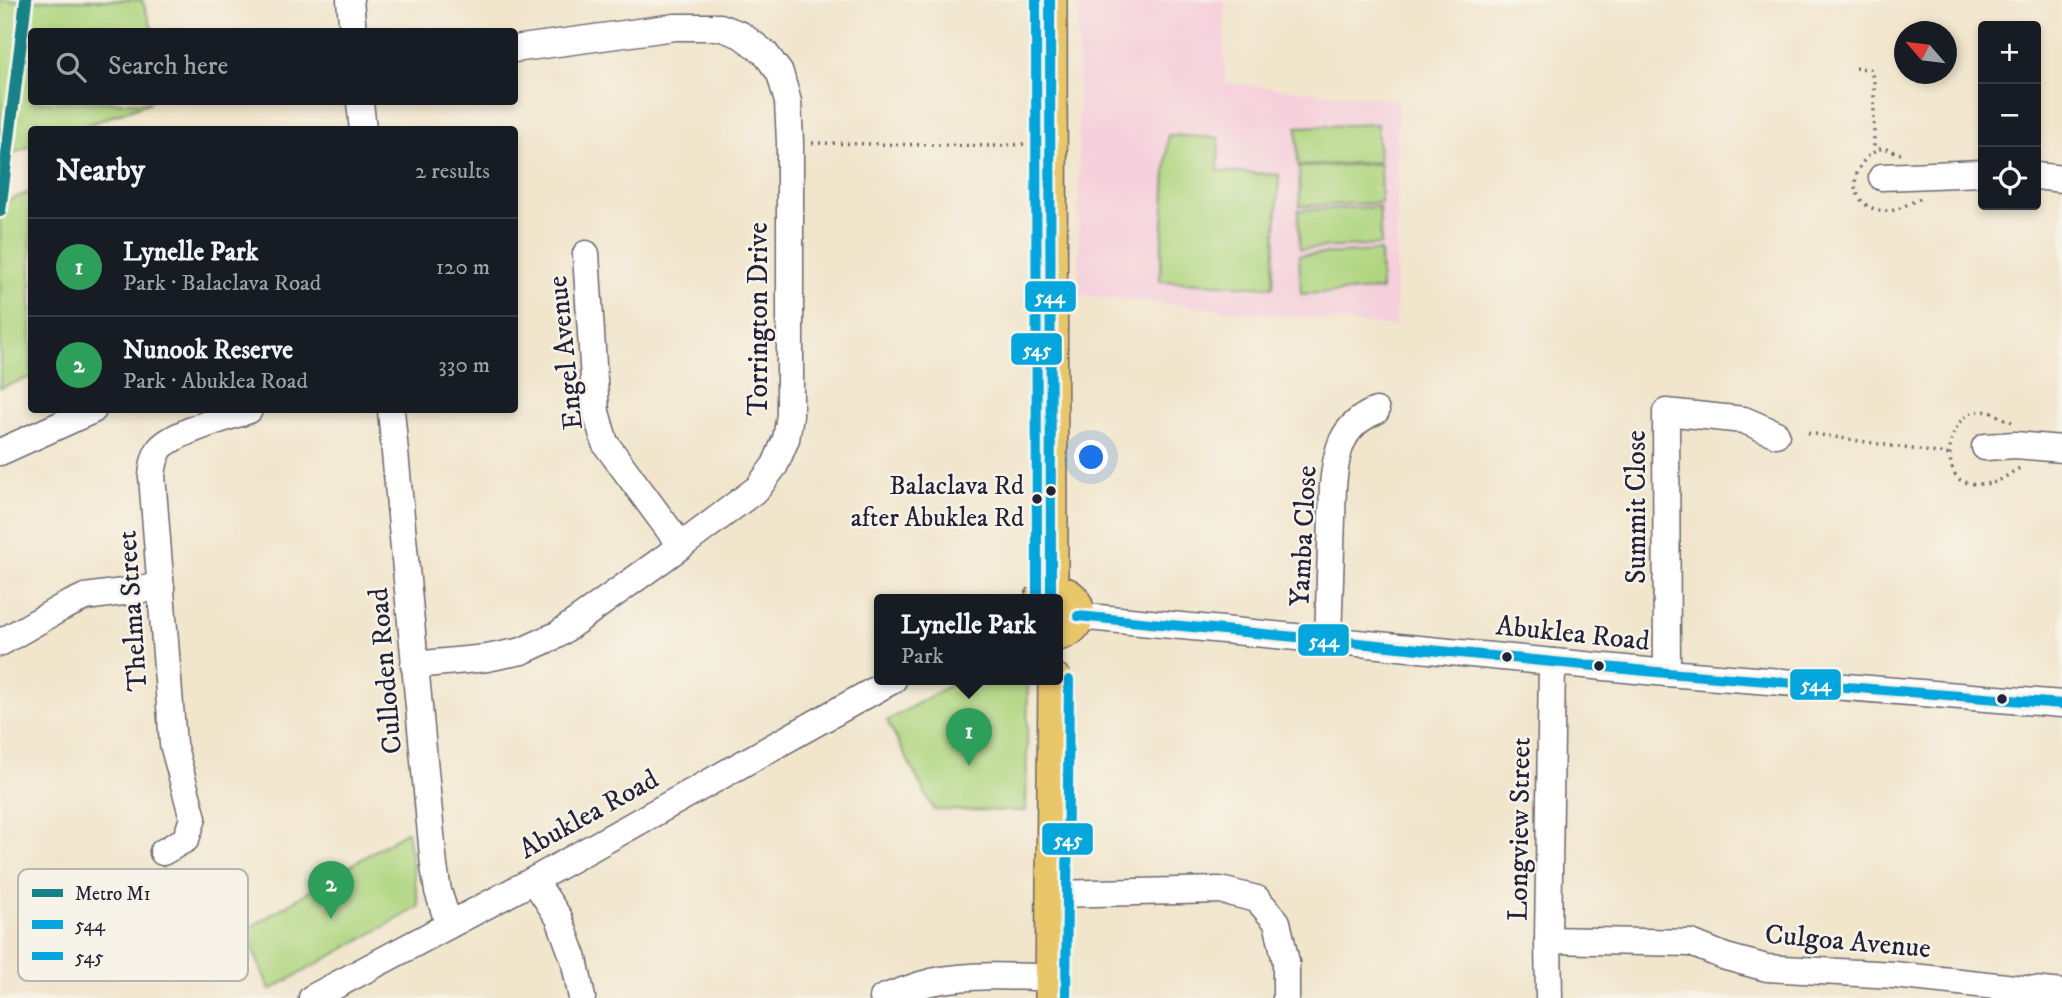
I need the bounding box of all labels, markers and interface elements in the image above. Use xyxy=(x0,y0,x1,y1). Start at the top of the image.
north arrow xyxy=(1894,21,1957,84)
map controls xyxy=(1978,21,2041,210)
button: + xyxy=(1978,21,2041,84)
search box xyxy=(28,28,518,105)
icon: search xyxy=(52,48,90,86)
text: Search here xyxy=(108,50,228,83)
button: − xyxy=(1978,84,2041,147)
button: locate xyxy=(1978,147,2041,210)
text: Nearby xyxy=(56,153,145,190)
text: 2 results xyxy=(415,157,490,186)
street label: Torrington Drive xyxy=(741,222,776,416)
text: Lynelle Park xyxy=(123,236,258,269)
text: 1 xyxy=(75,253,83,282)
text: 120 m xyxy=(436,253,490,282)
text: Park · Balaclava Road xyxy=(123,269,321,298)
street label: Engel Avenue xyxy=(540,274,591,432)
line badge: 544 xyxy=(1024,280,1077,313)
text: 544 xyxy=(1034,286,1066,309)
line badge: 545 xyxy=(1010,332,1063,366)
text: Nunook Reserve xyxy=(123,334,293,367)
text: 545 xyxy=(1022,339,1052,362)
text: 2 xyxy=(73,351,85,380)
text: 330 m xyxy=(438,351,490,380)
text: Park · Abuklea Road xyxy=(123,367,308,396)
street label: Summit Close xyxy=(1619,430,1654,584)
your location xyxy=(1074,440,1108,474)
street label: Yamba Close xyxy=(1282,465,1325,608)
place label: Balaclava Rd after Abuklea Rd xyxy=(851,470,1024,535)
unlabelled marker xyxy=(1044,484,1058,498)
marker: Balaclava Rd after Abuklea Rd xyxy=(1030,492,1044,506)
street label: Thelma Street xyxy=(109,529,156,692)
street label: Culloden Road xyxy=(361,586,410,755)
popup xyxy=(874,594,1063,685)
street label: Abuklea Road xyxy=(1494,608,1651,659)
text: Lynelle Park xyxy=(901,609,1036,642)
line badge: 544 xyxy=(1297,623,1350,657)
text: 544 xyxy=(1308,630,1340,653)
text: Park xyxy=(901,642,944,671)
unlabelled marker xyxy=(1500,650,1514,664)
unlabelled marker xyxy=(1592,659,1606,673)
line badge: 544 xyxy=(1789,668,1842,701)
text: 544 xyxy=(1800,674,1832,697)
unlabelled marker xyxy=(1995,692,2009,706)
pin: 1 xyxy=(946,708,992,766)
street label: Longview Street xyxy=(1500,737,1539,921)
street label: Abuklea Road xyxy=(513,762,665,867)
line badge: 545 xyxy=(1041,822,1094,856)
text: 545 xyxy=(1053,829,1083,852)
pin: 2 xyxy=(308,861,354,919)
legend xyxy=(18,869,248,981)
text: Metro M1 xyxy=(75,883,151,906)
text: 544 xyxy=(75,914,106,937)
street label: Culgoa Avenue xyxy=(1763,917,1932,966)
text: 545 xyxy=(75,946,104,969)

